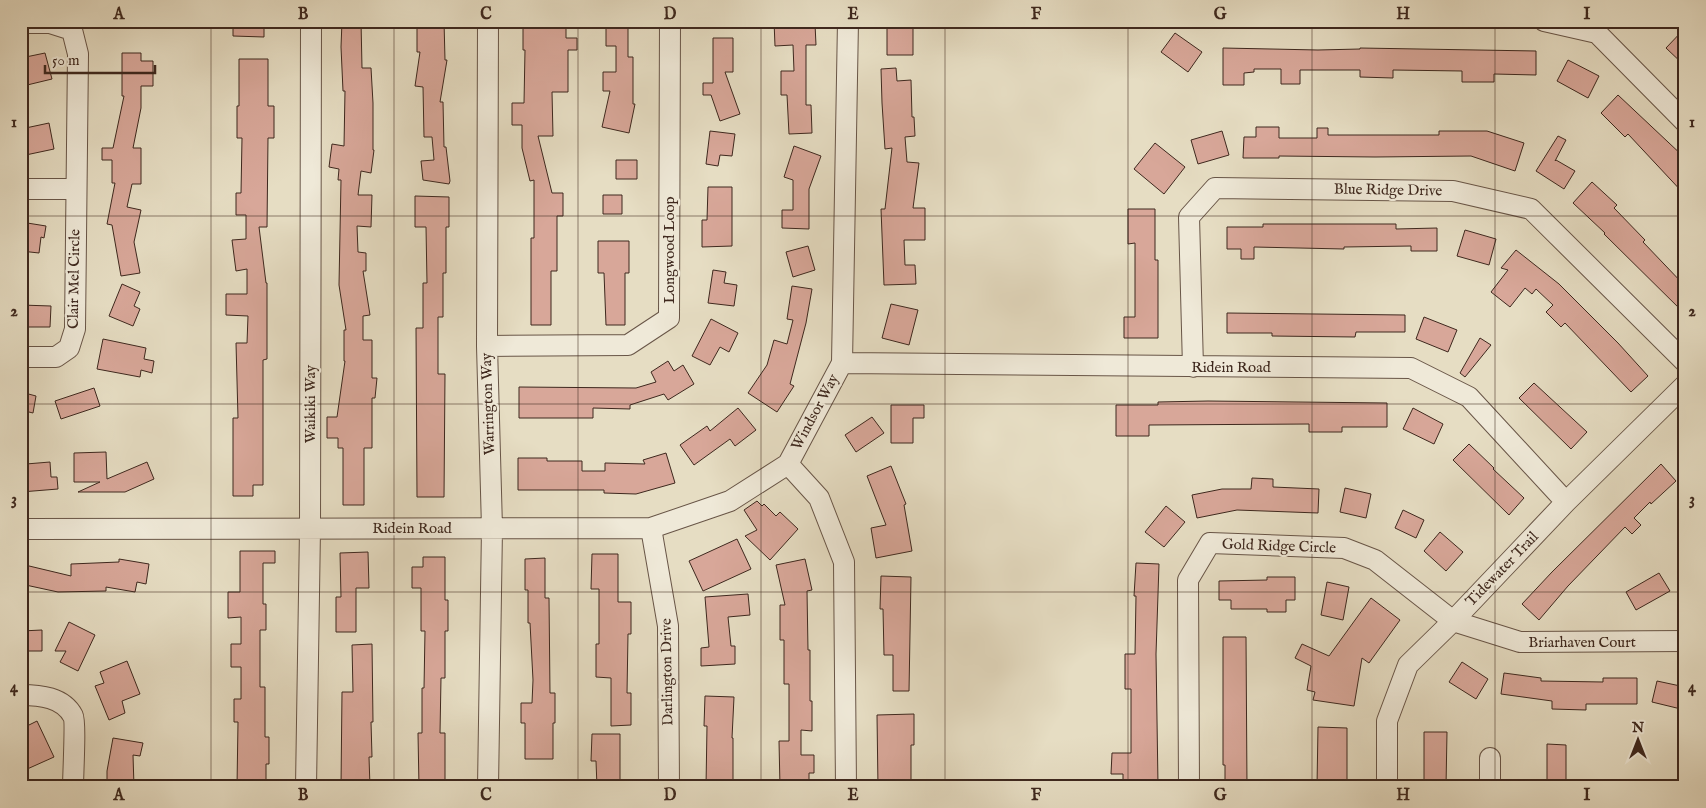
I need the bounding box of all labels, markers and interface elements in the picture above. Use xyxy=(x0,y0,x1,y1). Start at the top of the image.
text: A xyxy=(113,5,126,25)
text: B xyxy=(298,5,309,25)
text: C xyxy=(480,5,492,25)
text: D xyxy=(664,5,677,25)
text: E xyxy=(847,5,859,25)
text: F xyxy=(1031,5,1042,25)
text: G xyxy=(1214,5,1227,25)
text: H xyxy=(1396,5,1410,25)
text: I xyxy=(1584,5,1591,25)
scale bar xyxy=(45,42,155,74)
text: 50 m xyxy=(52,51,80,70)
text: 1 xyxy=(11,113,17,133)
text: 1 xyxy=(1689,113,1695,133)
street label: Blue Ridge Drive xyxy=(1334,180,1442,200)
street label: Longwood Loop xyxy=(660,196,679,304)
street label: Clair Mel Circle xyxy=(64,229,84,329)
text: 2 xyxy=(10,302,18,322)
text: 2 xyxy=(1688,302,1696,322)
street label: Warrington Way xyxy=(477,352,499,456)
street label: Ridein Road xyxy=(1191,358,1272,377)
street label: Waikiki Way xyxy=(301,364,320,443)
street label: Windsor Way xyxy=(787,370,843,453)
text: 3 xyxy=(11,490,17,510)
text: 3 xyxy=(1689,490,1695,510)
street label: Ridein Road xyxy=(372,519,453,538)
street label: Tidewater Trail xyxy=(1462,527,1543,610)
street label: Gold Ridge Circle xyxy=(1222,535,1337,557)
street label: Darlington Drive xyxy=(657,618,677,726)
street label: Briarhaven Court xyxy=(1528,633,1636,652)
text: 4 xyxy=(10,678,19,698)
text: 4 xyxy=(1688,678,1697,698)
north arrow xyxy=(1614,716,1664,766)
text: N xyxy=(1631,719,1644,737)
text: A xyxy=(113,786,126,806)
text: B xyxy=(298,786,309,806)
text: C xyxy=(480,786,492,806)
text: D xyxy=(664,786,677,806)
text: E xyxy=(847,786,859,806)
text: F xyxy=(1031,786,1042,806)
text: G xyxy=(1214,786,1227,806)
text: H xyxy=(1396,786,1410,806)
text: I xyxy=(1584,786,1591,806)

